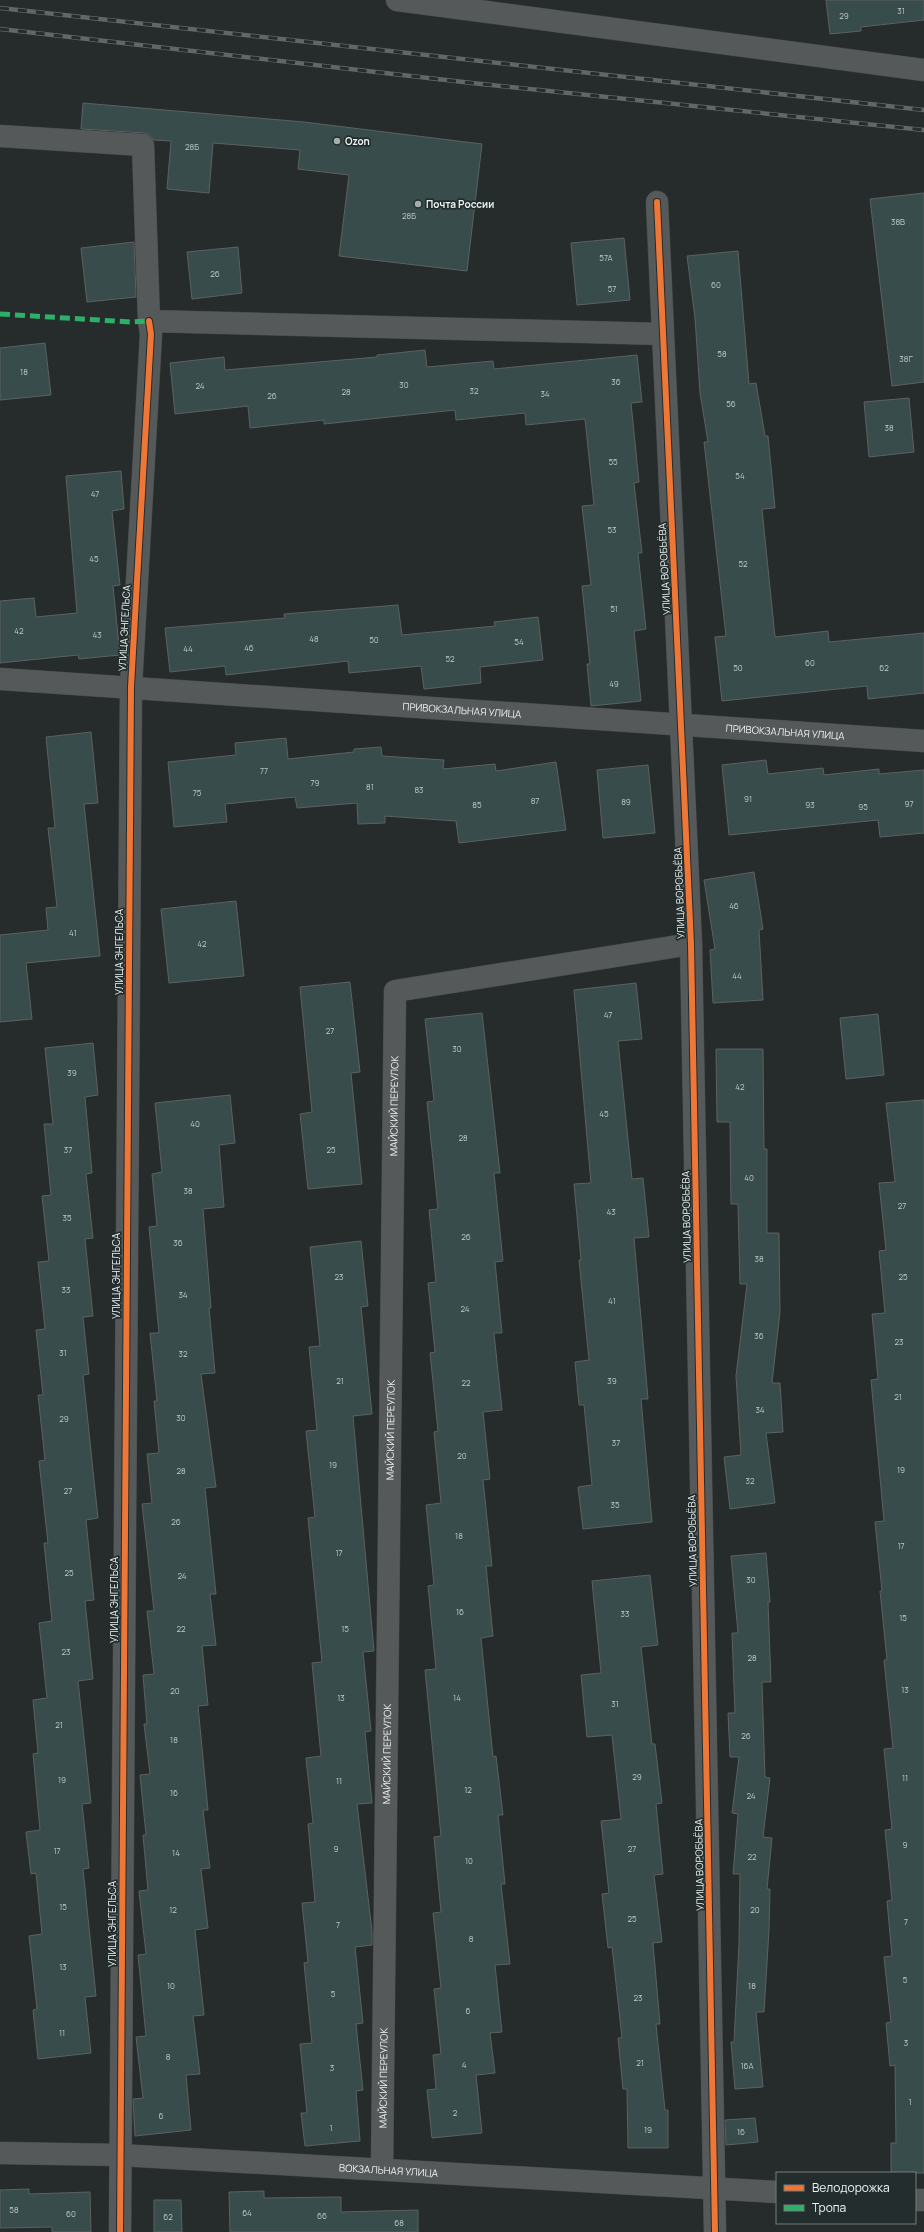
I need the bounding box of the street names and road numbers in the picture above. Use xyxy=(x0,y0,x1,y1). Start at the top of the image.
street label: УЛИЦА ВОРОБЬЁВА xyxy=(655,522,673,615)
street label: УЛИЦА ЭНГЕЛЬСА xyxy=(115,584,133,671)
street label: ПРИВОКЗАЛЬНАЯ УЛИЦА xyxy=(402,699,522,721)
street label: ПРИВОКЗАЛЬНАЯ УЛИЦА xyxy=(725,721,846,743)
street label: УЛИЦА ВОРОБЬЁВА xyxy=(670,846,688,939)
street label: УЛИЦА ЭНГЕЛЬСА xyxy=(112,908,126,995)
street label: МАЙСКИЙ ПЕРЕУЛОК xyxy=(386,1056,401,1156)
street label: УЛИЦА ВОРОБЬЁВА xyxy=(678,1170,694,1263)
street label: УЛИЦА ЭНГЕЛЬСА xyxy=(109,1232,123,1319)
street label: МАЙСКИЙ ПЕРЕУЛОК xyxy=(383,1380,398,1480)
street label: УЛИЦА ВОРОБЬЁВА xyxy=(684,1494,700,1587)
street label: УЛИЦА ЭНГЕЛЬСА xyxy=(107,1556,121,1643)
street label: МАЙСКИЙ ПЕРЕУЛОК xyxy=(379,1704,394,1804)
street label: УЛИЦА ВОРОБЬЁВА xyxy=(691,1818,707,1911)
street label: УЛИЦА ЭНГЕЛЬСА xyxy=(105,1880,119,1967)
street label: МАЙСКИЙ ПЕРЕУЛОК xyxy=(375,2028,391,2128)
street label: ВОКЗАЛЬНАЯ УЛИЦА xyxy=(339,2160,439,2180)

